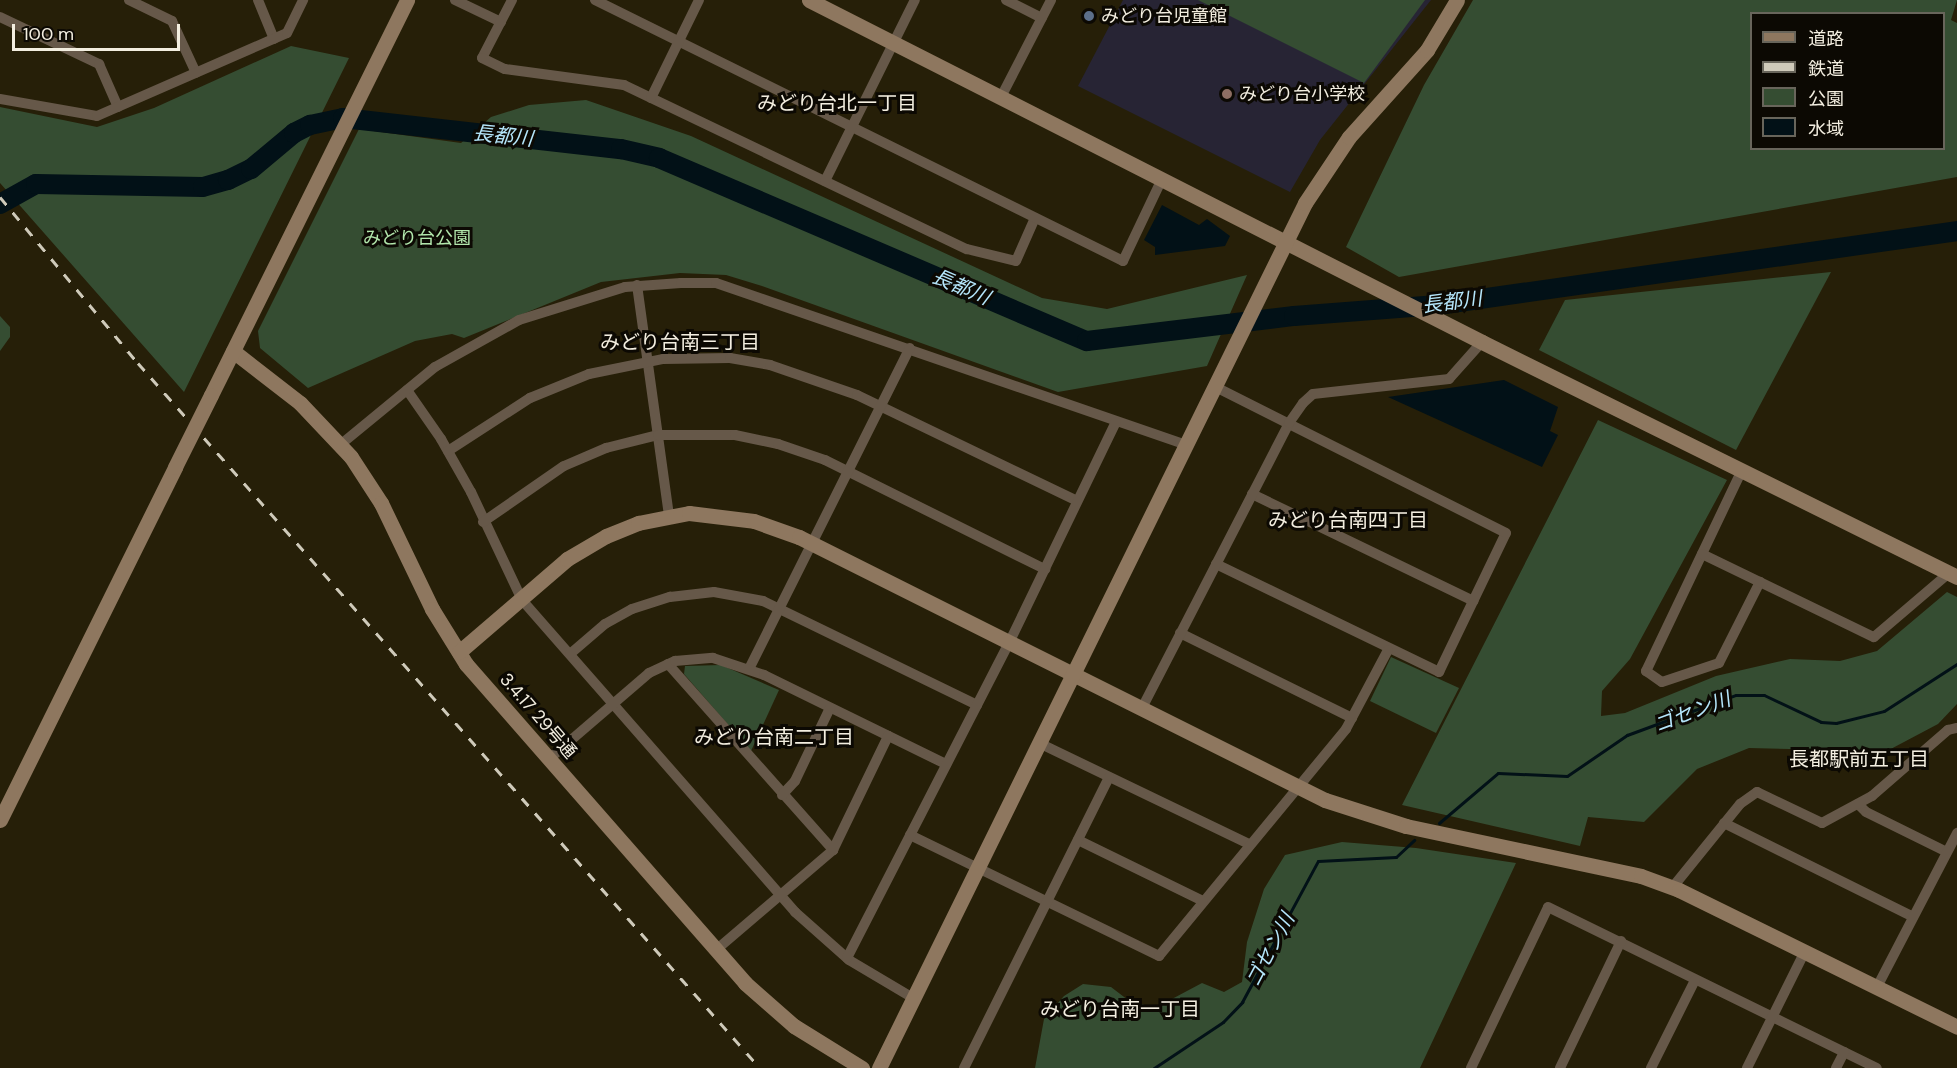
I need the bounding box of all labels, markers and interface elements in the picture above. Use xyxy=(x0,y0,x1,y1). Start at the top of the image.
place label: みどり台児童館 xyxy=(1101,5,1227,27)
marker: みどり台児童館 xyxy=(1082,9,1096,23)
scale bar xyxy=(15,12,183,50)
legend xyxy=(1750,12,1945,150)
text: 100 m xyxy=(23,22,74,46)
text: 道路 xyxy=(1808,27,1844,51)
text: 鉄道 xyxy=(1808,57,1844,81)
place label: みどり台小学校 xyxy=(1239,83,1365,105)
marker: みどり台小学校 xyxy=(1220,87,1234,101)
text: 公園 xyxy=(1808,87,1844,111)
district label: みどり台北一丁目 xyxy=(757,91,917,115)
text: 水域 xyxy=(1808,117,1844,141)
water label: 長都川 xyxy=(472,121,534,151)
park label: みどり台公園 xyxy=(363,227,471,249)
water label: 長都川 xyxy=(929,264,993,310)
water label: 長都川 xyxy=(1421,286,1483,318)
district label: みどり台南三丁目 xyxy=(600,330,760,354)
district label: みどり台南四丁目 xyxy=(1268,508,1428,532)
street label: 3.4.17 29号通 xyxy=(495,669,581,763)
water label: ゴセン川 xyxy=(1650,687,1734,737)
district label: みどり台南二丁目 xyxy=(694,725,854,749)
district label: 長都駅前五丁目 xyxy=(1789,747,1929,771)
water label: ゴセン川 xyxy=(1241,909,1299,991)
district label: みどり台南一丁目 xyxy=(1040,997,1200,1021)

